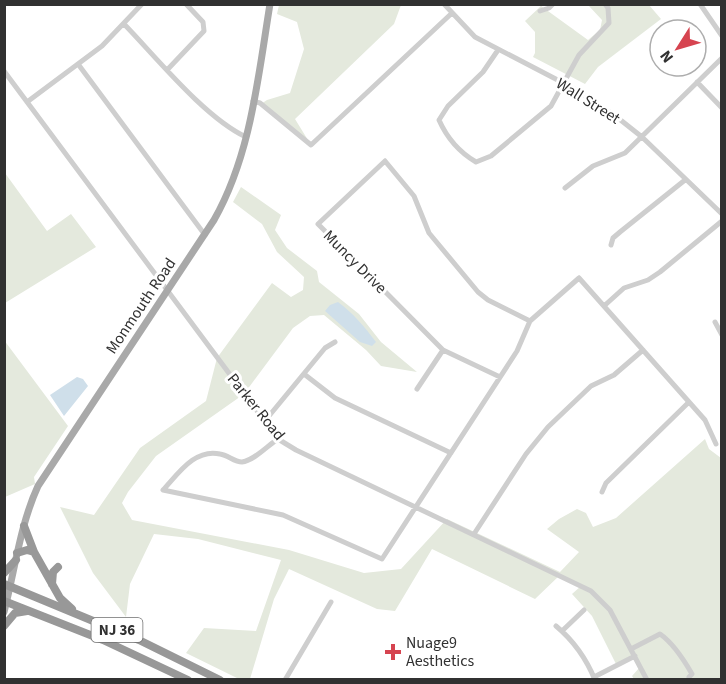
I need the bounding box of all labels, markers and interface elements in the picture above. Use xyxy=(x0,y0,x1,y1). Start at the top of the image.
north arrow xyxy=(648,18,708,78)
text: N xyxy=(655,46,679,67)
street label: Wall Street xyxy=(552,73,625,130)
street label: Muncy Drive xyxy=(318,225,392,299)
street label: Monmouth Road xyxy=(101,254,181,358)
street label: Parker Road xyxy=(222,369,290,445)
road number: NJ 36 xyxy=(92,618,142,642)
place label: Nuage9 Aesthetics xyxy=(406,632,475,672)
marker: Nuage9 Aesthetics xyxy=(384,643,402,661)

